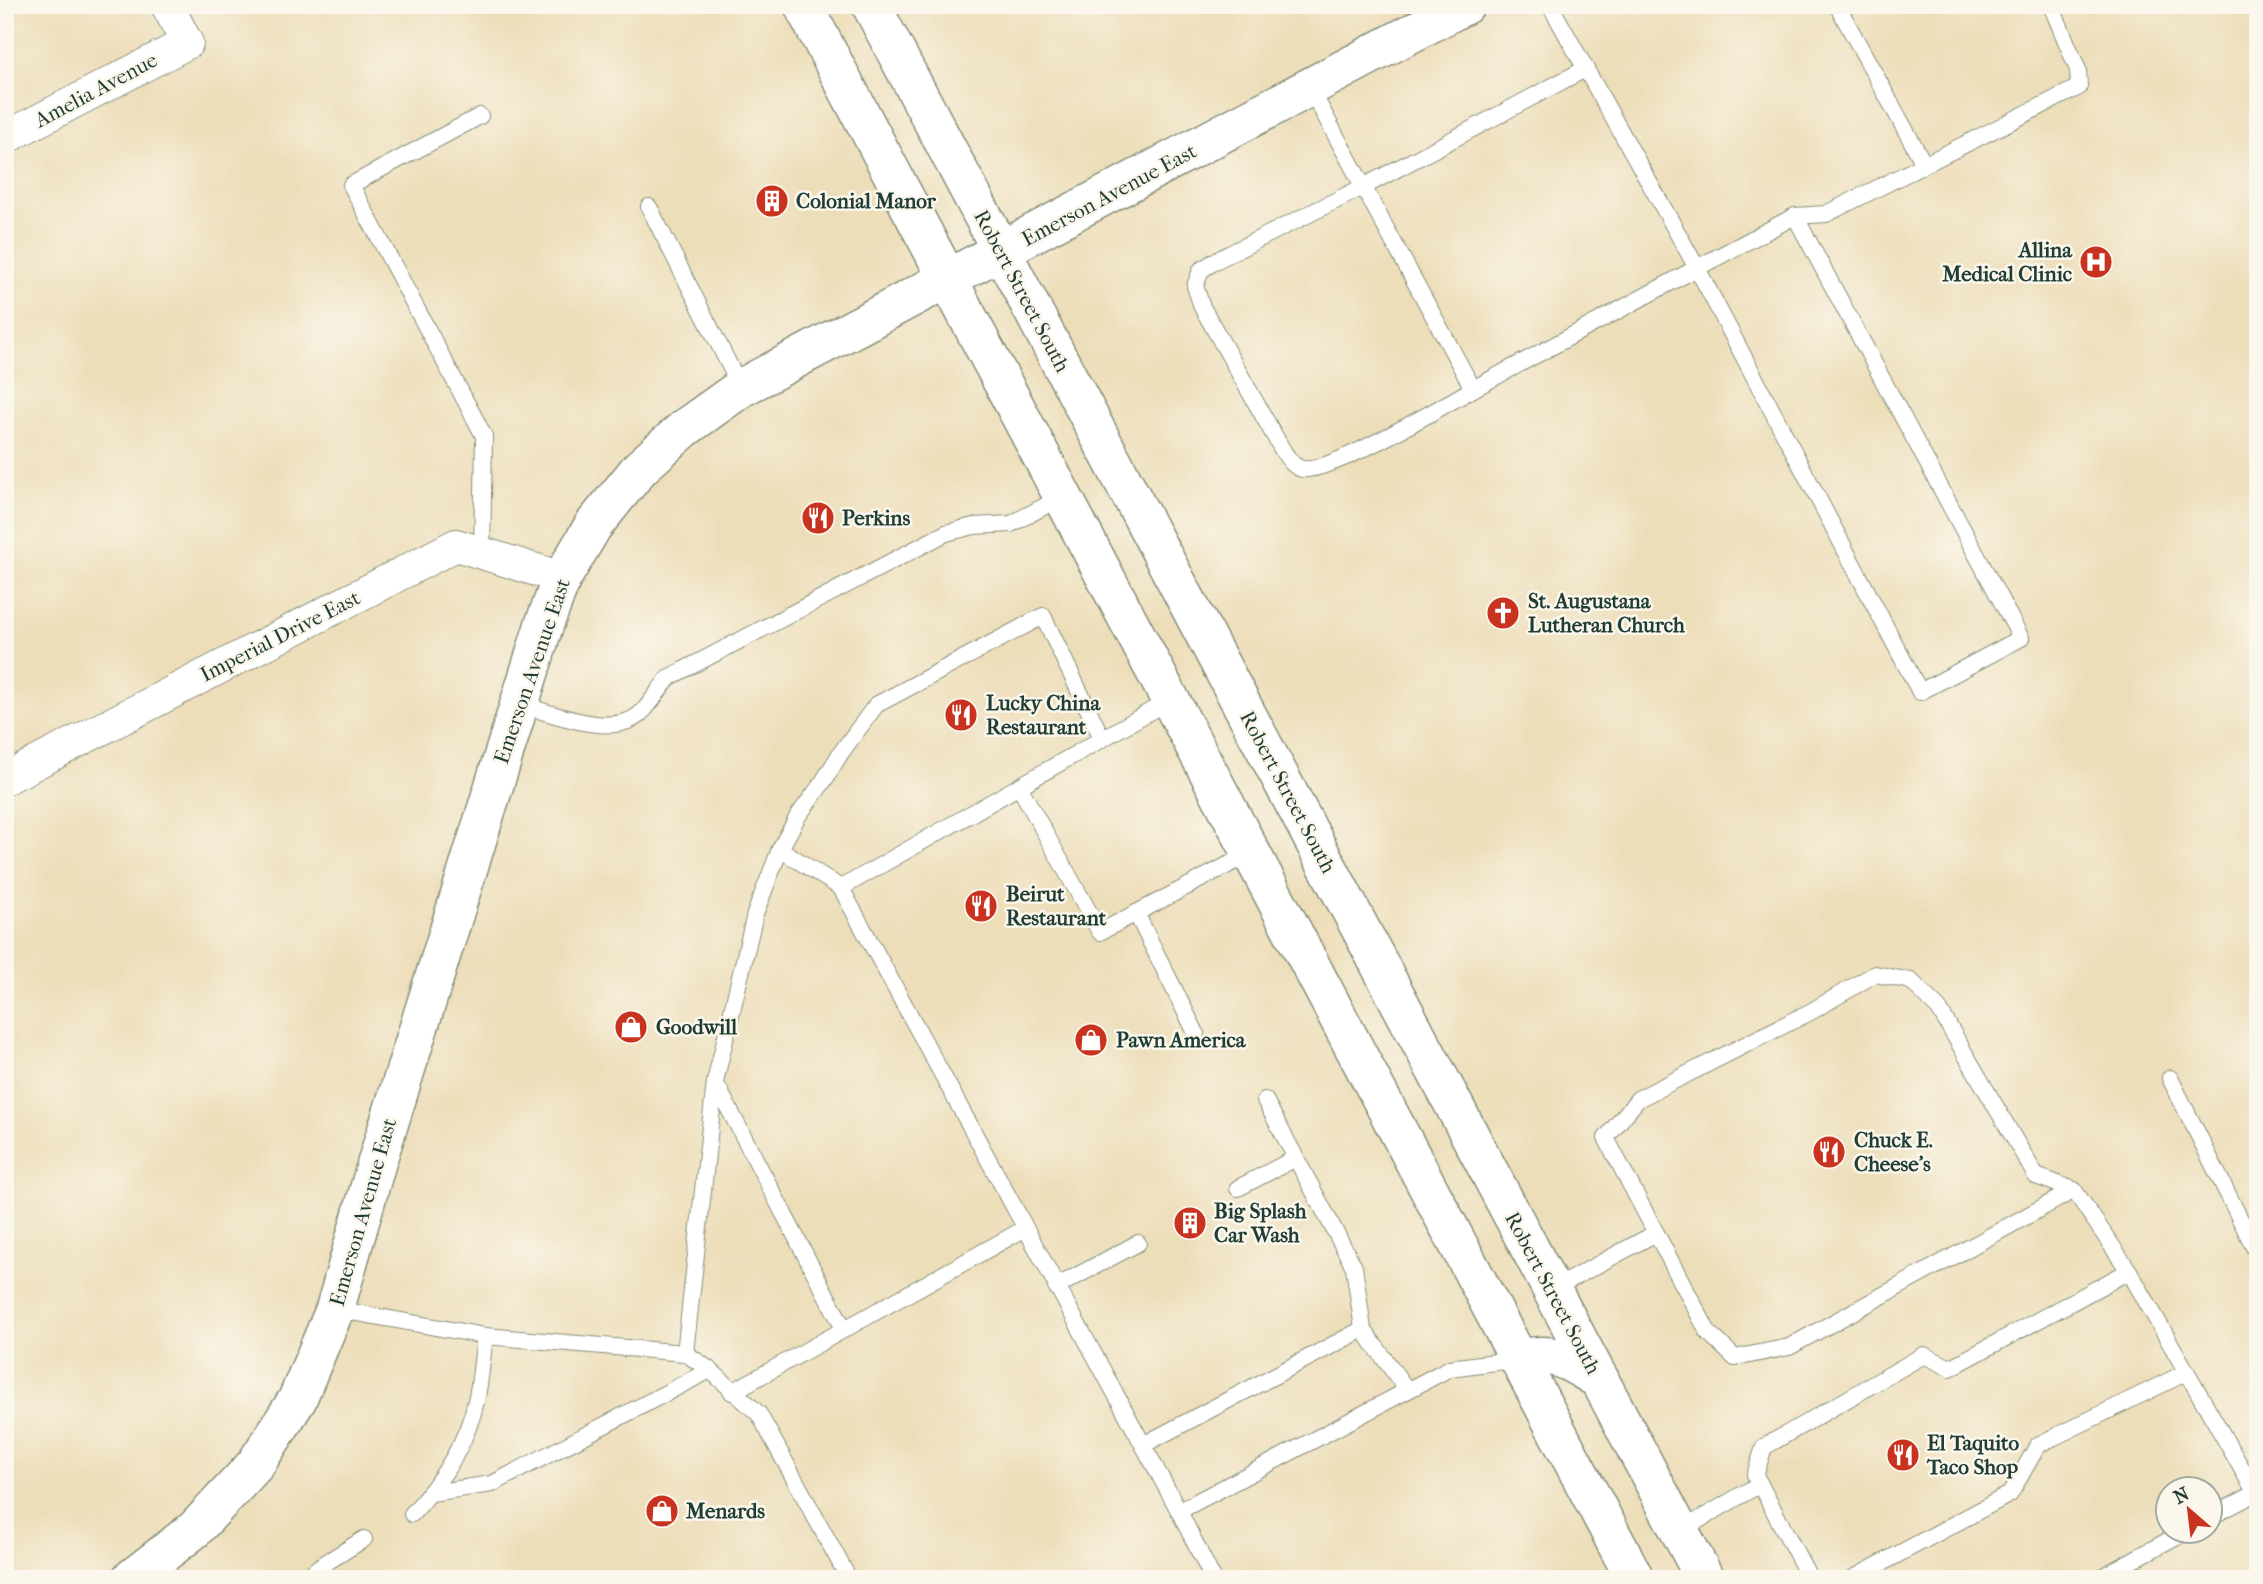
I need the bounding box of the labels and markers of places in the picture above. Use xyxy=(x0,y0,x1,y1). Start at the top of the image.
building icon: Colonial Manor xyxy=(753,182,791,220)
place label: Colonial Manor xyxy=(796,189,937,213)
place label: Allina Medical Clinic xyxy=(1941,238,2073,286)
hospital icon: Allina Medical Clinic xyxy=(2077,243,2115,281)
restaurant icon: Perkins xyxy=(799,499,837,537)
place label: Perkins xyxy=(842,506,911,530)
place label: St. Augustana Lutheran Church xyxy=(1528,589,1685,637)
church icon: St. Augustana Lutheran Church xyxy=(1484,594,1522,632)
place label: Lucky China Restaurant xyxy=(986,691,1101,739)
restaurant icon: Lucky China Restaurant xyxy=(942,696,980,734)
place label: Beirut Restaurant xyxy=(1006,882,1107,930)
restaurant icon: Beirut Restaurant xyxy=(962,887,1000,925)
shop icon: Goodwill xyxy=(612,1008,650,1046)
place label: Goodwill xyxy=(656,1015,737,1039)
shop icon: Pawn America xyxy=(1072,1021,1110,1059)
place label: Pawn America xyxy=(1116,1028,1247,1052)
place label: Chuck E. Cheese's xyxy=(1854,1128,1933,1176)
restaurant icon: Chuck E. Cheese's xyxy=(1810,1133,1848,1171)
place label: Big Splash Car Wash xyxy=(1214,1199,1307,1247)
building icon: Big Splash Car Wash xyxy=(1171,1204,1209,1242)
place label: El Taquito Taco Shop xyxy=(1926,1431,2020,1479)
restaurant icon: El Taquito Taco Shop xyxy=(1884,1436,1922,1474)
shop icon: Menards xyxy=(643,1492,681,1530)
place label: Menards xyxy=(685,1499,765,1523)

